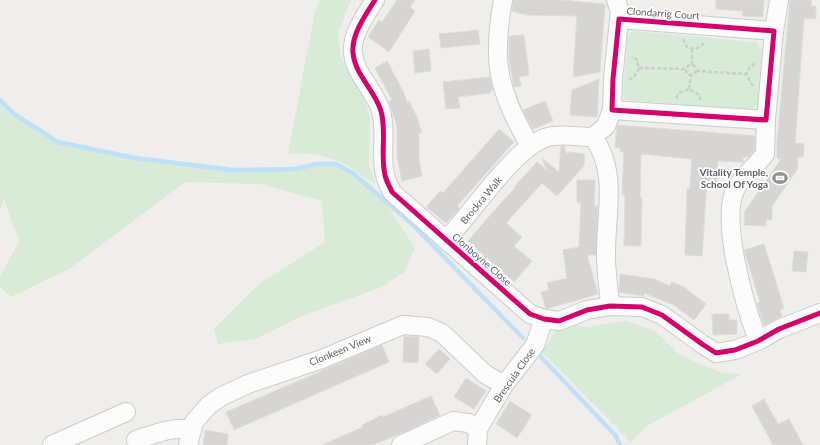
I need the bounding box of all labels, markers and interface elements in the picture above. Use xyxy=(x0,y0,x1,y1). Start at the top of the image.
street label: Clondarrig Court xyxy=(626,4,700,22)
place label: Vitality Temple, School Of Yoga xyxy=(698,166,768,190)
sports icon: Vitality Temple, School Of Yoga xyxy=(771,169,789,187)
street label: Brockra Walk xyxy=(458,173,505,226)
street label: Clonboyne Close xyxy=(450,230,514,288)
street label: Clonkeen View xyxy=(307,332,373,368)
street label: Brescula Close xyxy=(491,345,537,405)

